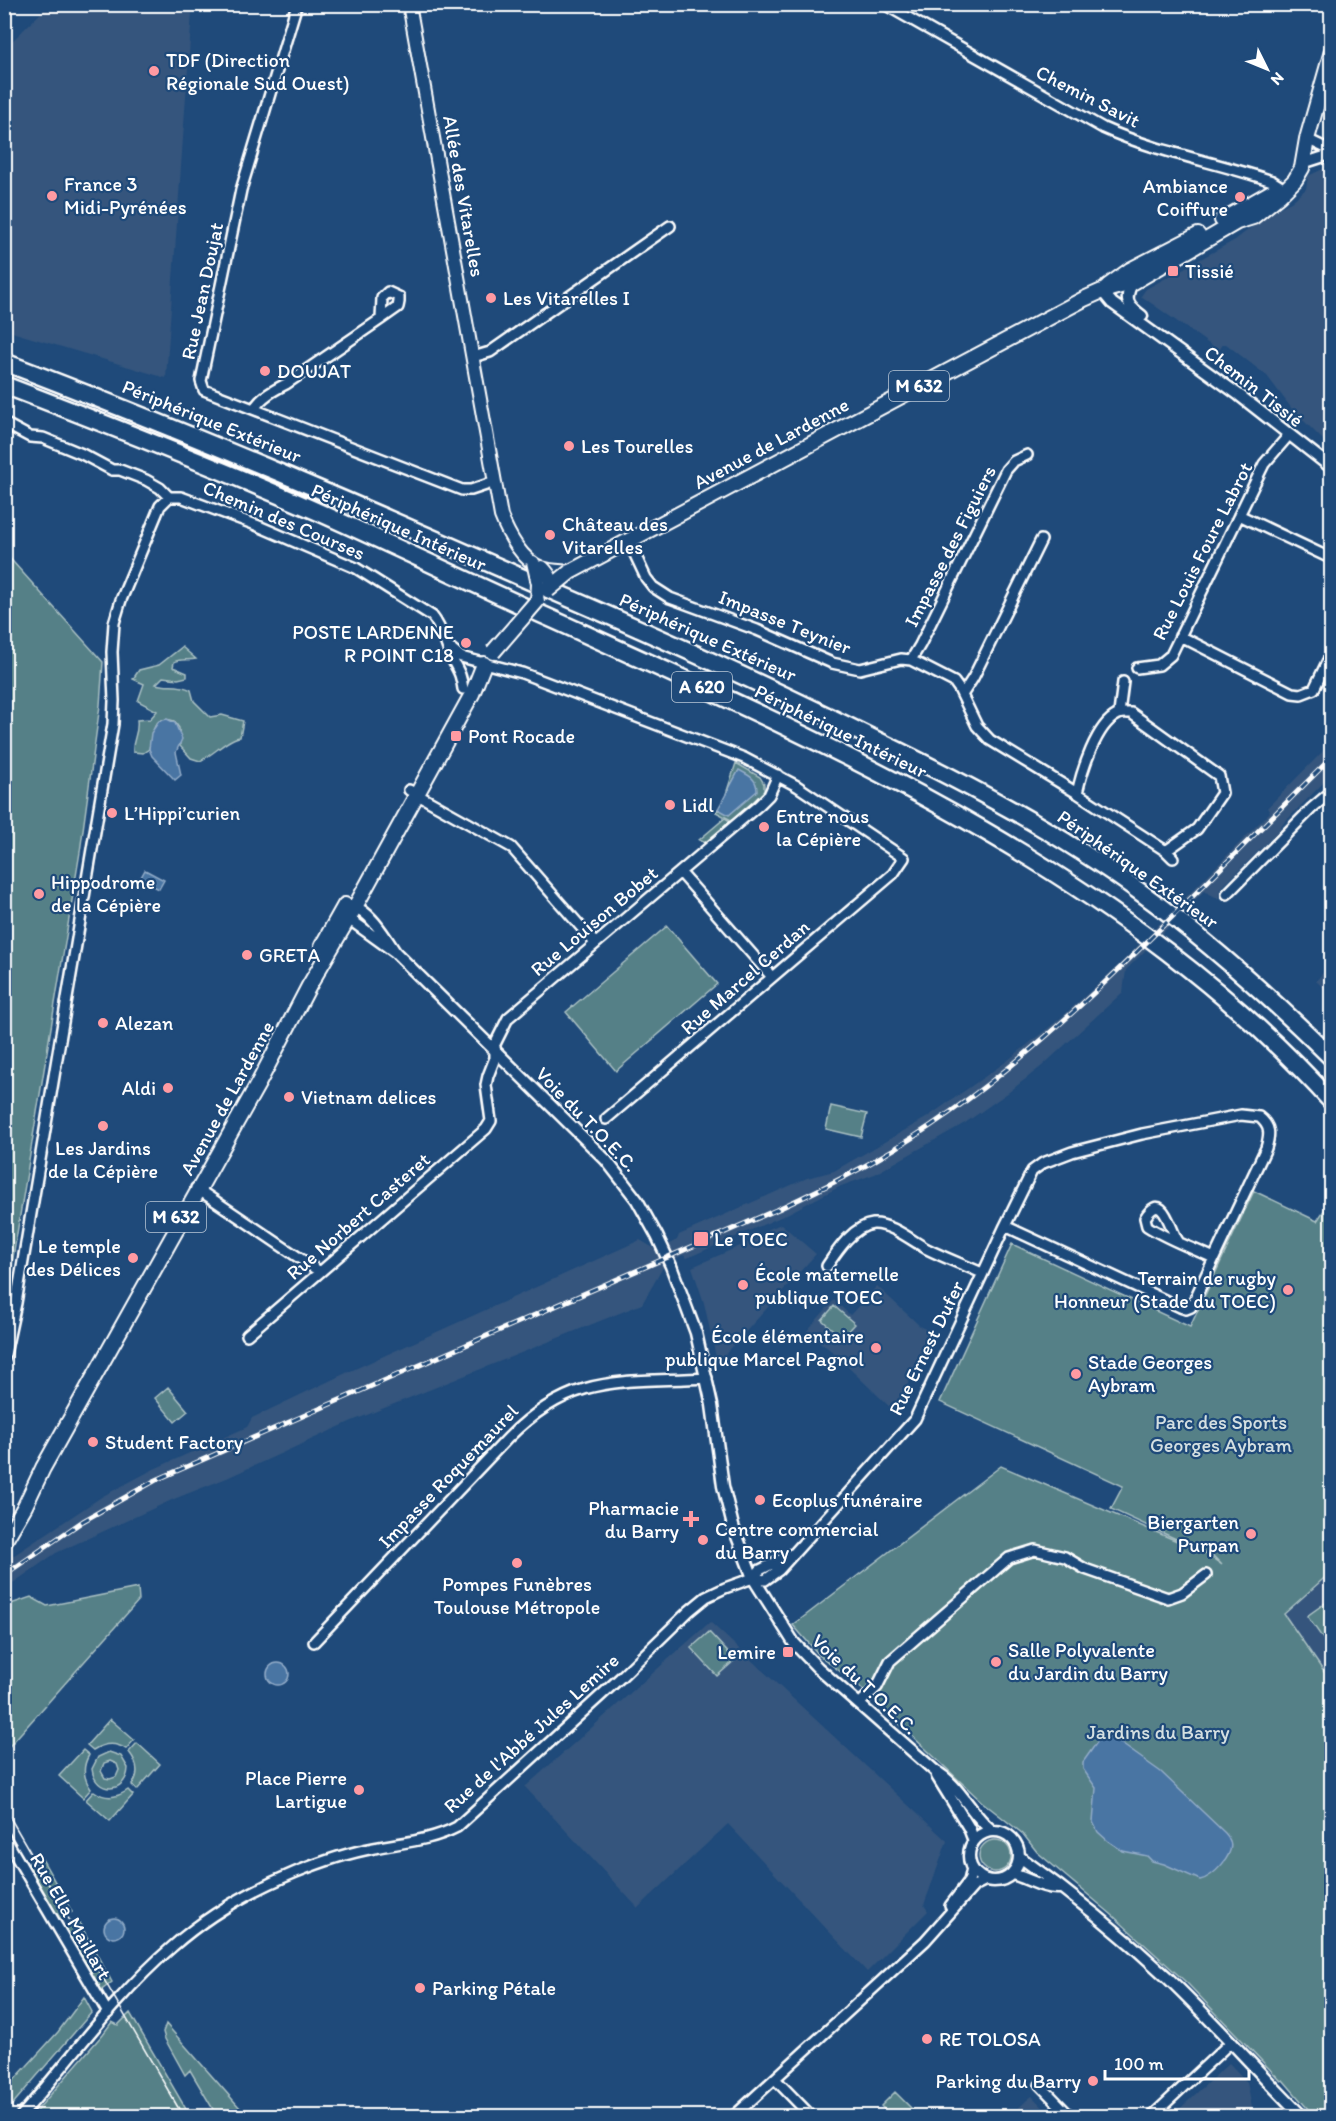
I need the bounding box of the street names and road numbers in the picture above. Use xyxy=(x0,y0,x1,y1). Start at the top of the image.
street label: Chemin Savit xyxy=(1032,59,1145,133)
street label: Allée des Vitarelles xyxy=(438,113,490,279)
street label: Rue Jean Doujat xyxy=(176,220,228,362)
street label: Chemin Tissié xyxy=(1200,340,1308,432)
road number: M 632 xyxy=(889,371,949,401)
street label: Périphérique Extérieur xyxy=(119,374,305,468)
street label: Avenue de Lardenne xyxy=(689,392,853,494)
street label: Rue Louis Foure Labrot xyxy=(1147,458,1258,644)
street label: Impasse des Figuiers xyxy=(899,461,1001,631)
street label: Chemin des Courses xyxy=(199,475,369,565)
street label: Périphérique Intérieur xyxy=(308,478,490,576)
street label: Impasse Teynier xyxy=(715,585,855,659)
street label: Périphérique Extérieur xyxy=(616,587,800,687)
road number: A 620 xyxy=(672,672,732,702)
street label: Périphérique Intérieur xyxy=(751,679,931,783)
street label: Périphérique Extérieur xyxy=(1053,804,1223,934)
street label: Rue Louison Bobet xyxy=(526,861,662,981)
street label: Rue Marcel Cerdan xyxy=(676,914,814,1040)
street label: Avenue de Lardenne xyxy=(175,1017,279,1179)
street label: Voie du T.O.E.C. xyxy=(531,1062,643,1176)
street label: Rue Norbert Casteret xyxy=(281,1147,435,1285)
road number: M 632 xyxy=(146,1202,206,1232)
street label: Rue Ernest Dufer xyxy=(883,1277,969,1419)
street label: Impasse Roquemaurel xyxy=(373,1399,523,1553)
street label: Voie du T.O.E.C. xyxy=(807,1629,923,1739)
street label: Rue de l'Abbé Jules Lemire xyxy=(438,1648,624,1818)
street label: Rue Ella Maillart xyxy=(25,1848,117,1984)

